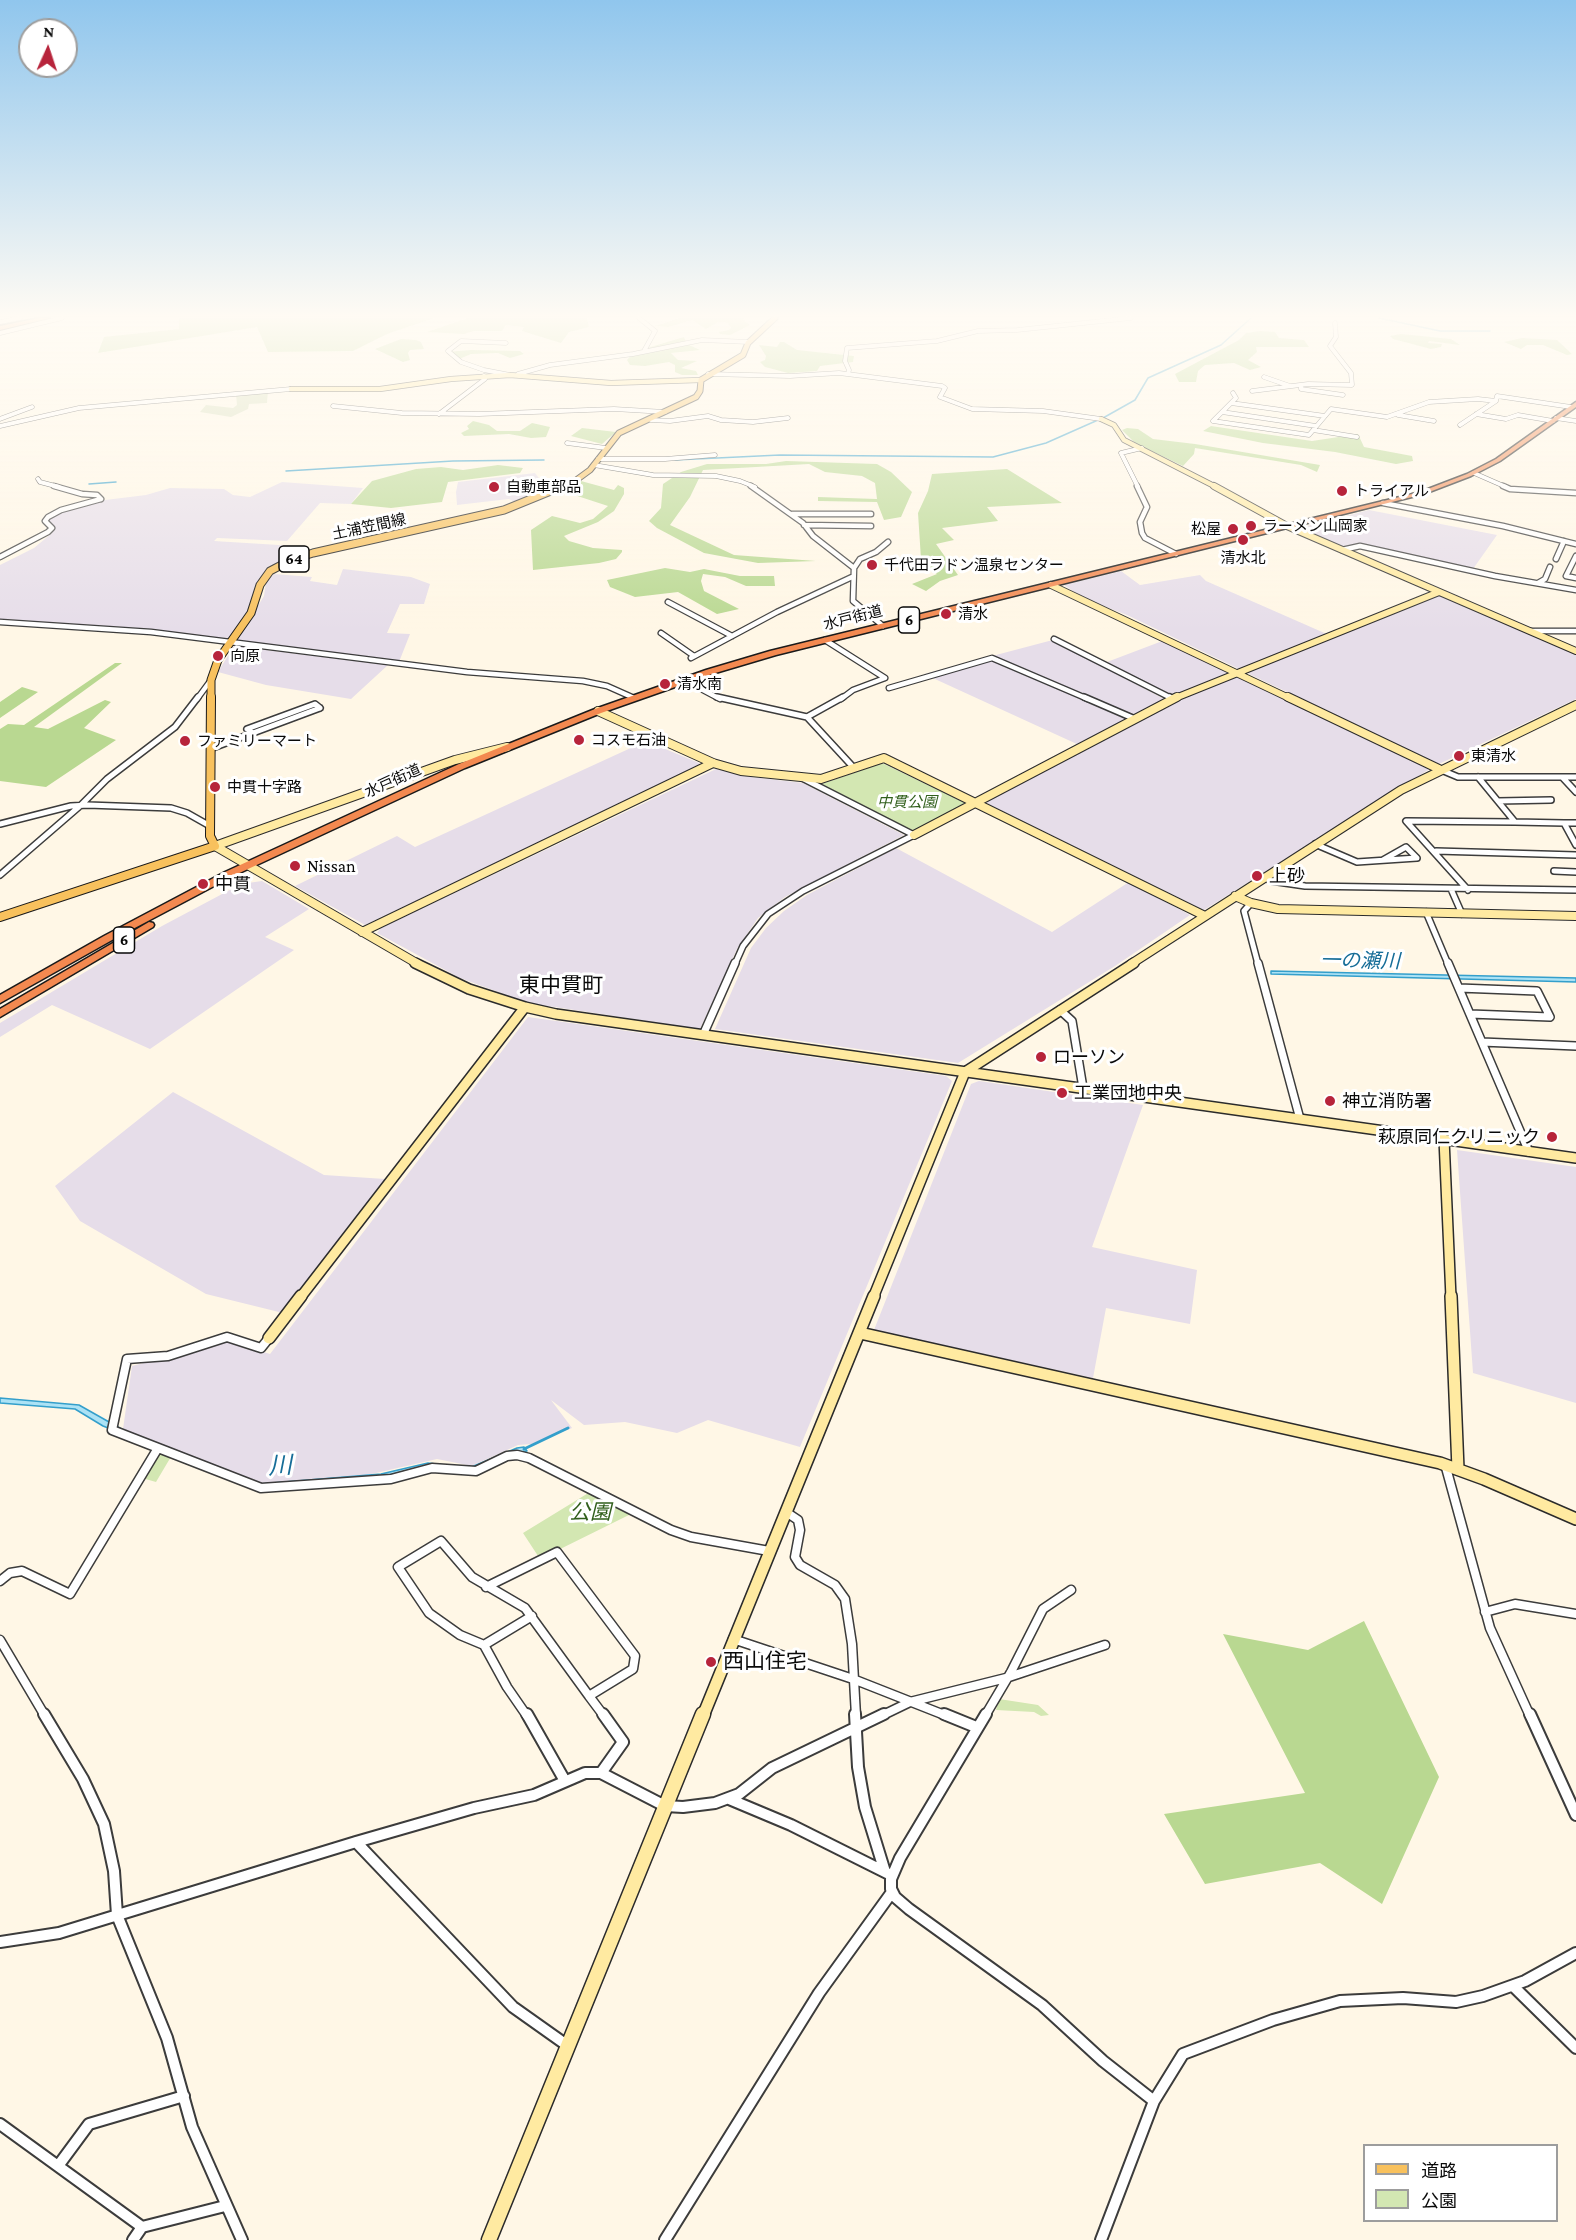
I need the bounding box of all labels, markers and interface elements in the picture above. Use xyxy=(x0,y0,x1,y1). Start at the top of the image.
north arrow xyxy=(18,18,78,78)
text: N xyxy=(43,23,55,40)
place label: 自動車部品 xyxy=(506,478,581,496)
marker: 自動車部品 xyxy=(487,480,501,494)
place label: トライアル xyxy=(1354,482,1429,500)
marker: トライアル xyxy=(1335,484,1349,498)
street label: 土浦笠間線 xyxy=(330,510,408,544)
place label: ラーメン山岡家 xyxy=(1263,517,1368,535)
marker: ラーメン山岡家 xyxy=(1244,519,1258,533)
place label: 松屋 xyxy=(1191,520,1221,538)
marker: 松屋 xyxy=(1226,522,1240,536)
marker: 清水北 xyxy=(1236,533,1250,547)
road number: 64 xyxy=(279,546,309,572)
place label: 清水北 xyxy=(1221,549,1265,567)
place label: 千代田ラドン温泉センター xyxy=(884,556,1064,574)
marker: 千代田ラドン温泉センター xyxy=(865,558,879,572)
street label: 水戸街道 xyxy=(822,602,884,634)
place label: 清水 xyxy=(958,605,988,623)
road number: 6 xyxy=(898,607,920,633)
marker: 清水 xyxy=(939,607,953,621)
place label: 向原 xyxy=(230,647,260,665)
marker: 向原 xyxy=(211,649,225,663)
place label: 清水南 xyxy=(677,675,722,693)
marker: 清水南 xyxy=(658,677,672,691)
place label: コスモ石油 xyxy=(591,731,666,749)
place label: ファミリーマート xyxy=(197,732,317,750)
marker: コスモ石油 xyxy=(572,733,586,747)
marker: ファミリーマート xyxy=(178,734,192,748)
place label: 東清水 xyxy=(1471,747,1516,765)
marker: 東清水 xyxy=(1452,749,1466,763)
street label: 水戸街道 xyxy=(362,761,424,801)
place label: 中貫十字路 xyxy=(227,778,302,796)
marker: 中貫十字路 xyxy=(208,780,222,794)
park label: 中貫公園 xyxy=(877,793,937,811)
place label: Nissan xyxy=(307,855,356,877)
marker: Nissan xyxy=(288,859,302,873)
place label: 上砂 xyxy=(1269,865,1305,887)
marker: 上砂 xyxy=(1250,869,1264,883)
place label: 中貫 xyxy=(215,873,251,895)
marker: 中貫 xyxy=(196,877,210,891)
road number: 6 xyxy=(114,927,134,953)
water label: 一の瀬川 xyxy=(1320,948,1400,974)
district label: 東中貫町 xyxy=(519,973,603,999)
place label: ローソン xyxy=(1053,1046,1125,1068)
marker: ローソン xyxy=(1034,1050,1048,1064)
place label: 工業団地中央 xyxy=(1074,1082,1182,1104)
marker: 工業団地中央 xyxy=(1055,1086,1069,1100)
place label: 神立消防署 xyxy=(1342,1090,1432,1112)
marker: 神立消防署 xyxy=(1323,1094,1337,1108)
place label: 萩原同仁クリニック xyxy=(1378,1126,1540,1148)
marker: 萩原同仁クリニック xyxy=(1545,1130,1559,1144)
water label: 川 xyxy=(267,1451,293,1481)
park label: 公園 xyxy=(569,1500,611,1526)
place label: 西山住宅 xyxy=(723,1649,807,1675)
marker: 西山住宅 xyxy=(704,1655,718,1669)
legend xyxy=(1363,2144,1558,2222)
text: 道路 xyxy=(1421,2161,1457,2181)
text: 公園 xyxy=(1421,2191,1457,2211)

